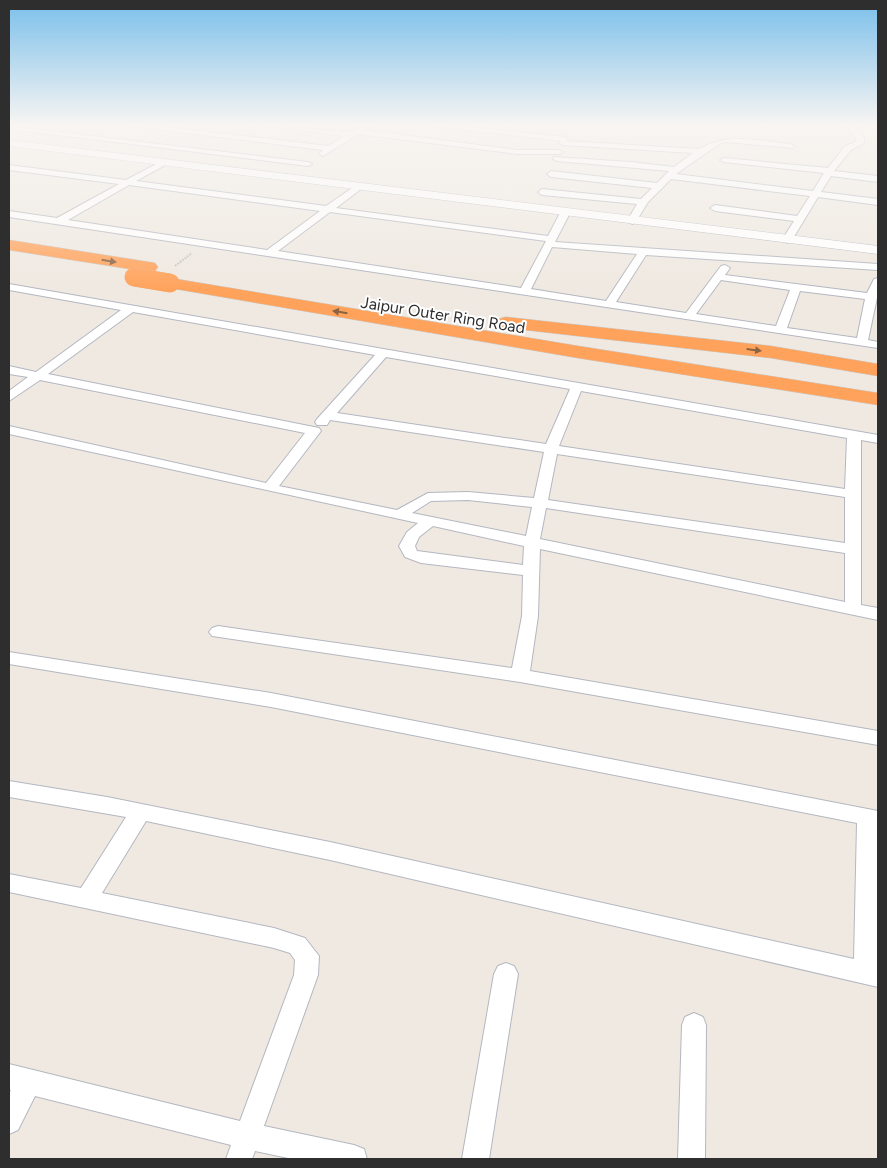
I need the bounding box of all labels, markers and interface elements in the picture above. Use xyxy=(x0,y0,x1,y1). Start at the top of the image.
one-way arrow xyxy=(101,257,117,265)
street label: Jaipur Outer Ring Road xyxy=(359,293,527,337)
one-way arrow xyxy=(332,307,348,315)
one-way arrow xyxy=(746,346,762,354)

